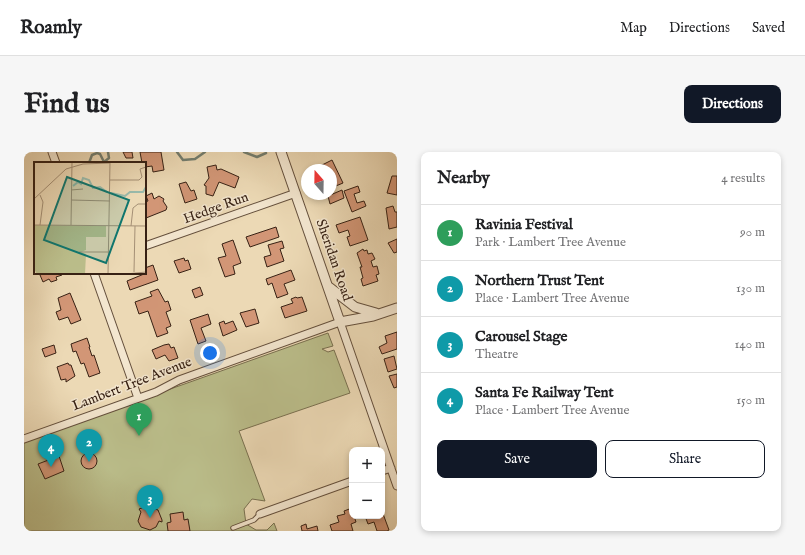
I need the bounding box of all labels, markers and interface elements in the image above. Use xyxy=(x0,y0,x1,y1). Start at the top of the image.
text: Roamly xyxy=(20,16,82,40)
text: Map xyxy=(620,19,647,37)
text: Directions xyxy=(669,19,730,37)
text: Saved xyxy=(752,19,785,37)
button: Directions xyxy=(684,85,781,123)
text: Find us xyxy=(24,87,110,122)
inset map xyxy=(34,162,146,274)
north arrow xyxy=(301,164,337,200)
text: Nearby xyxy=(437,168,490,189)
text: 4 results xyxy=(721,170,765,187)
street label: Hedge Run xyxy=(181,188,252,228)
text: Ravinia Festival xyxy=(475,215,573,234)
street label: Sheridan Road xyxy=(312,217,357,304)
text: 1 xyxy=(448,224,452,241)
text: 90 m xyxy=(740,224,765,241)
text: Park · Lambert Tree Avenue xyxy=(475,234,626,251)
text: Northern Trust Tent xyxy=(475,271,604,290)
text: 2 xyxy=(447,280,453,297)
text: 130 m xyxy=(736,280,765,297)
text: Place · Lambert Tree Avenue xyxy=(475,290,629,307)
text: Carousel Stage xyxy=(475,327,567,346)
text: 3 xyxy=(448,336,452,353)
text: 140 m xyxy=(735,336,765,353)
your location xyxy=(200,343,220,363)
text: Theatre xyxy=(475,346,518,363)
street label: Lambert Tree Avenue xyxy=(70,353,195,415)
text: Santa Fe Railway Tent xyxy=(475,383,614,402)
text: 4 xyxy=(447,392,453,409)
text: 150 m xyxy=(736,392,765,409)
text: Place · Lambert Tree Avenue xyxy=(475,402,629,419)
pin: 1 xyxy=(126,403,152,436)
pin: 2 xyxy=(76,429,102,462)
pin: 4 xyxy=(38,434,64,467)
button: Save xyxy=(437,440,597,478)
button: Share xyxy=(605,440,765,478)
map controls xyxy=(349,447,385,519)
button: + xyxy=(349,447,385,483)
button: − xyxy=(349,483,385,519)
pin: 3 xyxy=(137,485,163,518)

